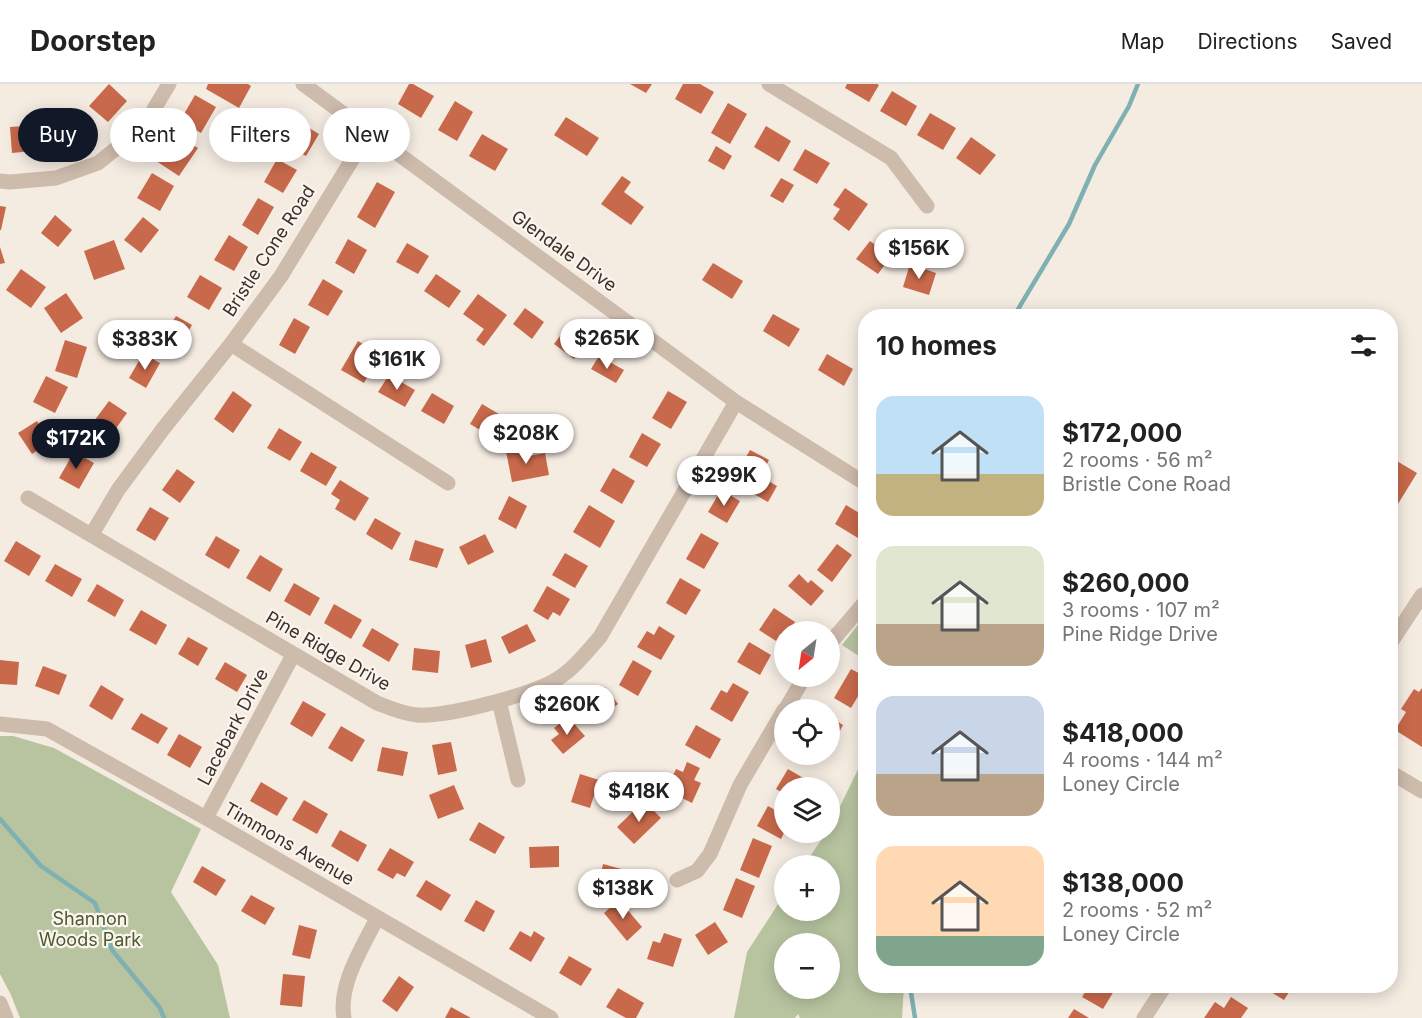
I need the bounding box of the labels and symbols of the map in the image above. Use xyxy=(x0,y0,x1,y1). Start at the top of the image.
street label: Bristle Cone Road xyxy=(218,181,319,320)
street label: Glendale Drive xyxy=(508,205,621,296)
pin: $156K xyxy=(877,229,961,280)
pin: $265K xyxy=(565,319,649,370)
pin: $383K xyxy=(103,320,187,371)
pin: $161K xyxy=(355,340,439,391)
pin: $208K xyxy=(484,414,568,465)
pin: $172K xyxy=(34,419,118,470)
pin: $299K xyxy=(682,456,766,507)
street label: Pine Ridge Drive xyxy=(262,606,394,695)
north arrow xyxy=(774,621,840,687)
street label: Lacebark Drive xyxy=(193,665,272,789)
pin: $260K xyxy=(525,685,609,736)
pin: $418K xyxy=(597,772,681,823)
street label: Timmons Avenue xyxy=(220,798,358,889)
pin: $138K xyxy=(581,869,665,920)
park label: Shannon Woods Park xyxy=(39,908,141,950)

